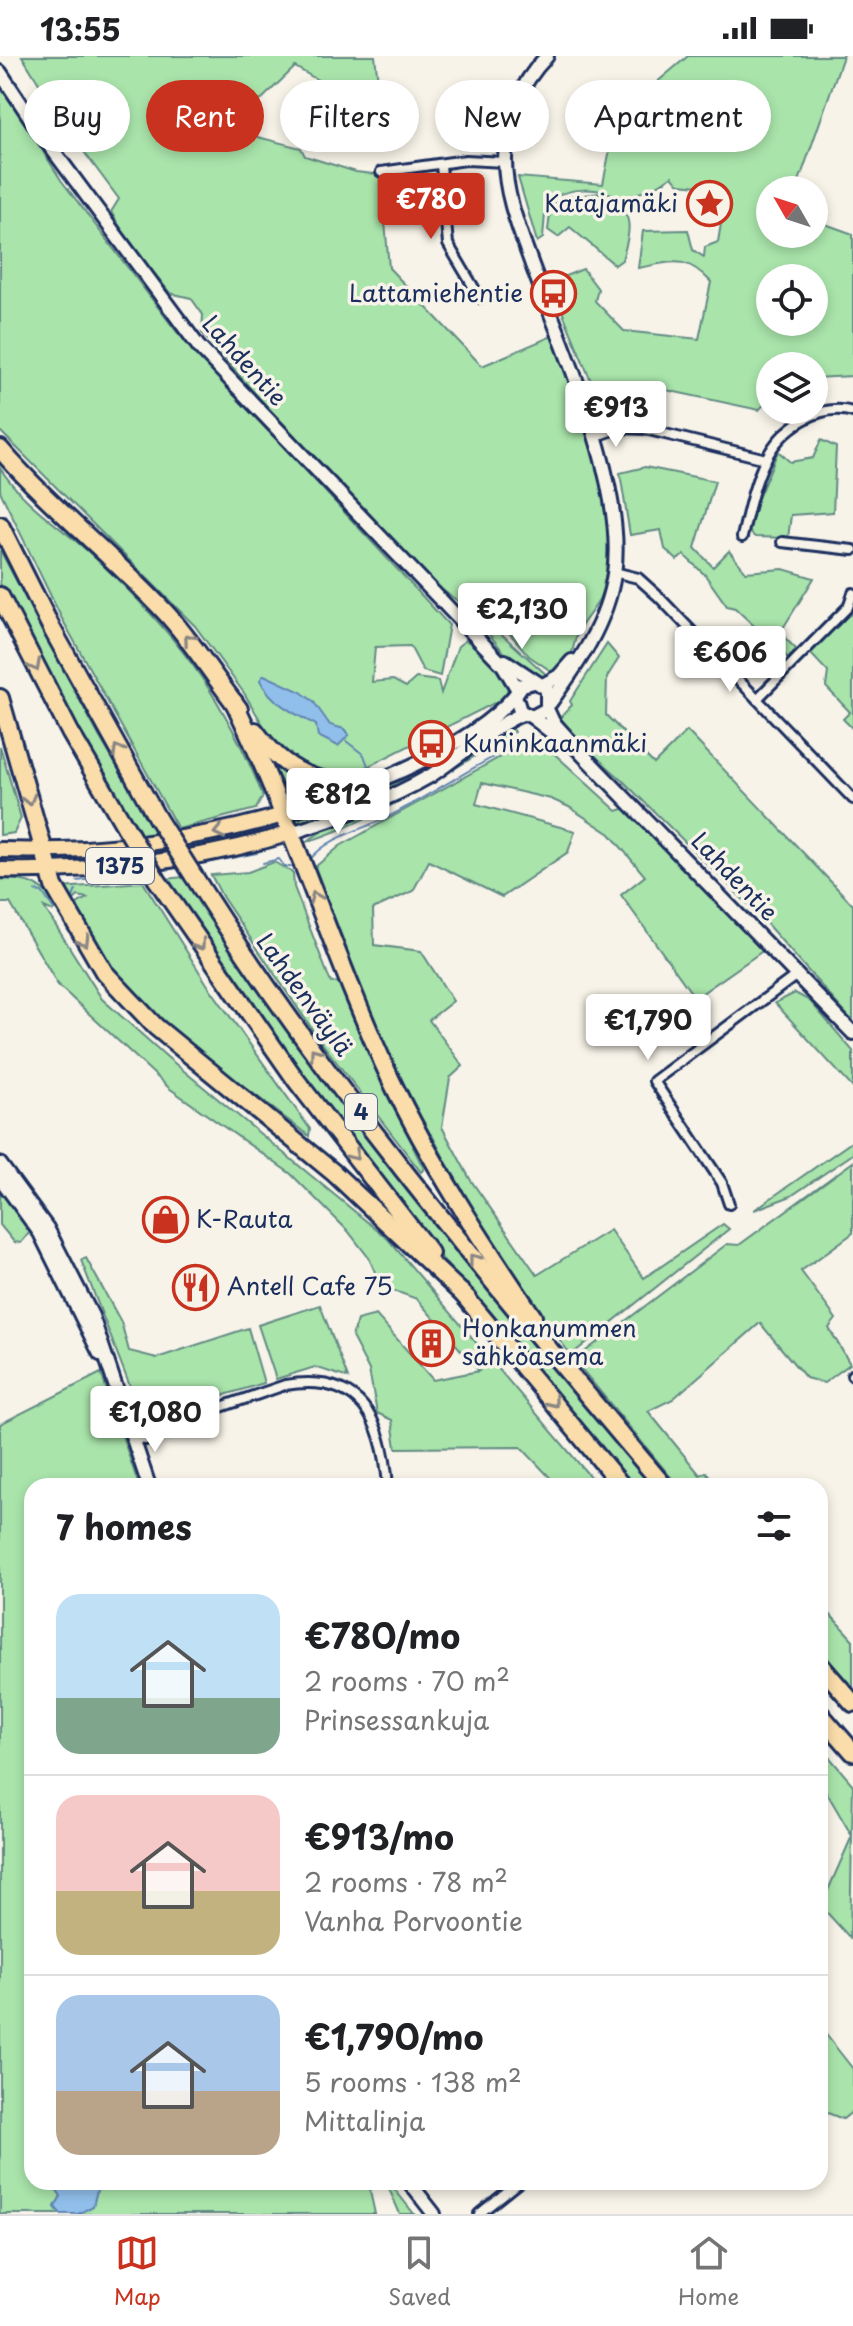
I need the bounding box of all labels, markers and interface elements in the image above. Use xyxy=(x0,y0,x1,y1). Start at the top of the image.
text: 13:55 xyxy=(40,6,121,51)
chip: Buy xyxy=(24,80,130,152)
chip: Rent xyxy=(146,80,264,152)
chip: Filters xyxy=(280,80,419,152)
chip: New xyxy=(435,80,549,152)
chip: Apartment xyxy=(565,80,771,152)
pin: €780 xyxy=(384,173,478,241)
north arrow xyxy=(756,176,828,248)
map controls xyxy=(756,176,828,424)
text: €780 xyxy=(396,179,466,218)
place icon: Katajamäki xyxy=(685,180,733,228)
place label: Katajamäki xyxy=(544,184,678,220)
button: locate xyxy=(756,264,828,336)
bus stop icon: Lattamiehentie xyxy=(530,270,578,318)
place label: Lattamiehentie xyxy=(349,274,523,310)
street label: Lahdentie xyxy=(195,306,296,413)
button: layers xyxy=(756,352,828,424)
pin: €913 xyxy=(569,381,663,449)
text: €913 xyxy=(583,387,649,426)
pin: €2,130 xyxy=(457,583,587,651)
text: €2,130 xyxy=(476,589,568,628)
pin: €606 xyxy=(683,626,777,694)
text: €606 xyxy=(693,632,767,671)
one-way arrow xyxy=(184,633,198,648)
one-way arrow xyxy=(25,657,41,671)
bus stop icon: Kuninkaanmäki xyxy=(408,720,456,768)
place label: Kuninkaanmäki xyxy=(463,724,647,760)
one-way arrow xyxy=(112,744,128,759)
pin: €812 xyxy=(291,768,385,836)
text: €812 xyxy=(304,774,372,813)
one-way arrow xyxy=(20,792,36,806)
one-way arrow xyxy=(213,823,226,840)
street label: Lahdentie xyxy=(684,823,787,928)
road number: 1375 xyxy=(86,848,154,884)
one-way arrow xyxy=(308,891,325,905)
street label: Lahdenväylä xyxy=(249,925,363,1063)
one-way arrow xyxy=(74,932,90,947)
one-way arrow xyxy=(190,936,205,950)
pin: €1,790 xyxy=(583,994,713,1062)
text: €1,790 xyxy=(604,1000,692,1039)
one-way arrow xyxy=(310,1047,325,1061)
road number: 4 xyxy=(345,1094,377,1130)
one-way arrow xyxy=(344,1146,358,1161)
shop icon: K-Rauta xyxy=(141,1196,189,1244)
place label: K-Rauta xyxy=(196,1200,293,1236)
one-way arrow xyxy=(469,1253,483,1268)
restaurant icon: Antell Cafe 75 xyxy=(172,1263,220,1311)
place label: Antell Cafe 75 xyxy=(227,1267,393,1303)
place label: Honkanummen sähköasema xyxy=(462,1309,637,1373)
building icon: Honkanummen sähköasema xyxy=(407,1319,455,1367)
pin: €1,080 xyxy=(90,1386,220,1454)
text: €1,080 xyxy=(108,1392,202,1431)
one-way arrow xyxy=(543,1393,558,1408)
text: 7 homes xyxy=(56,1500,192,1552)
icon: filters xyxy=(752,1504,796,1548)
text: €780/mo xyxy=(304,1609,460,1661)
icon: home xyxy=(120,1626,216,1722)
text: 2 rooms · 70 m² xyxy=(304,1661,510,1700)
text: Prinsessankuja xyxy=(304,1700,489,1739)
text: €913/mo xyxy=(304,1810,454,1862)
icon: home xyxy=(120,1827,216,1923)
text: 2 rooms · 78 m² xyxy=(304,1862,508,1901)
text: Vanha Porvoontie xyxy=(304,1901,523,1940)
text: €1,790/mo xyxy=(304,2010,484,2062)
icon: home xyxy=(120,2027,216,2123)
text: 5 rooms · 138 m² xyxy=(304,2062,522,2101)
text: Mittalinja xyxy=(304,2101,425,2140)
tab: Map xyxy=(114,2231,161,2312)
tab: Saved xyxy=(388,2231,451,2312)
tab: Home xyxy=(678,2231,739,2312)

